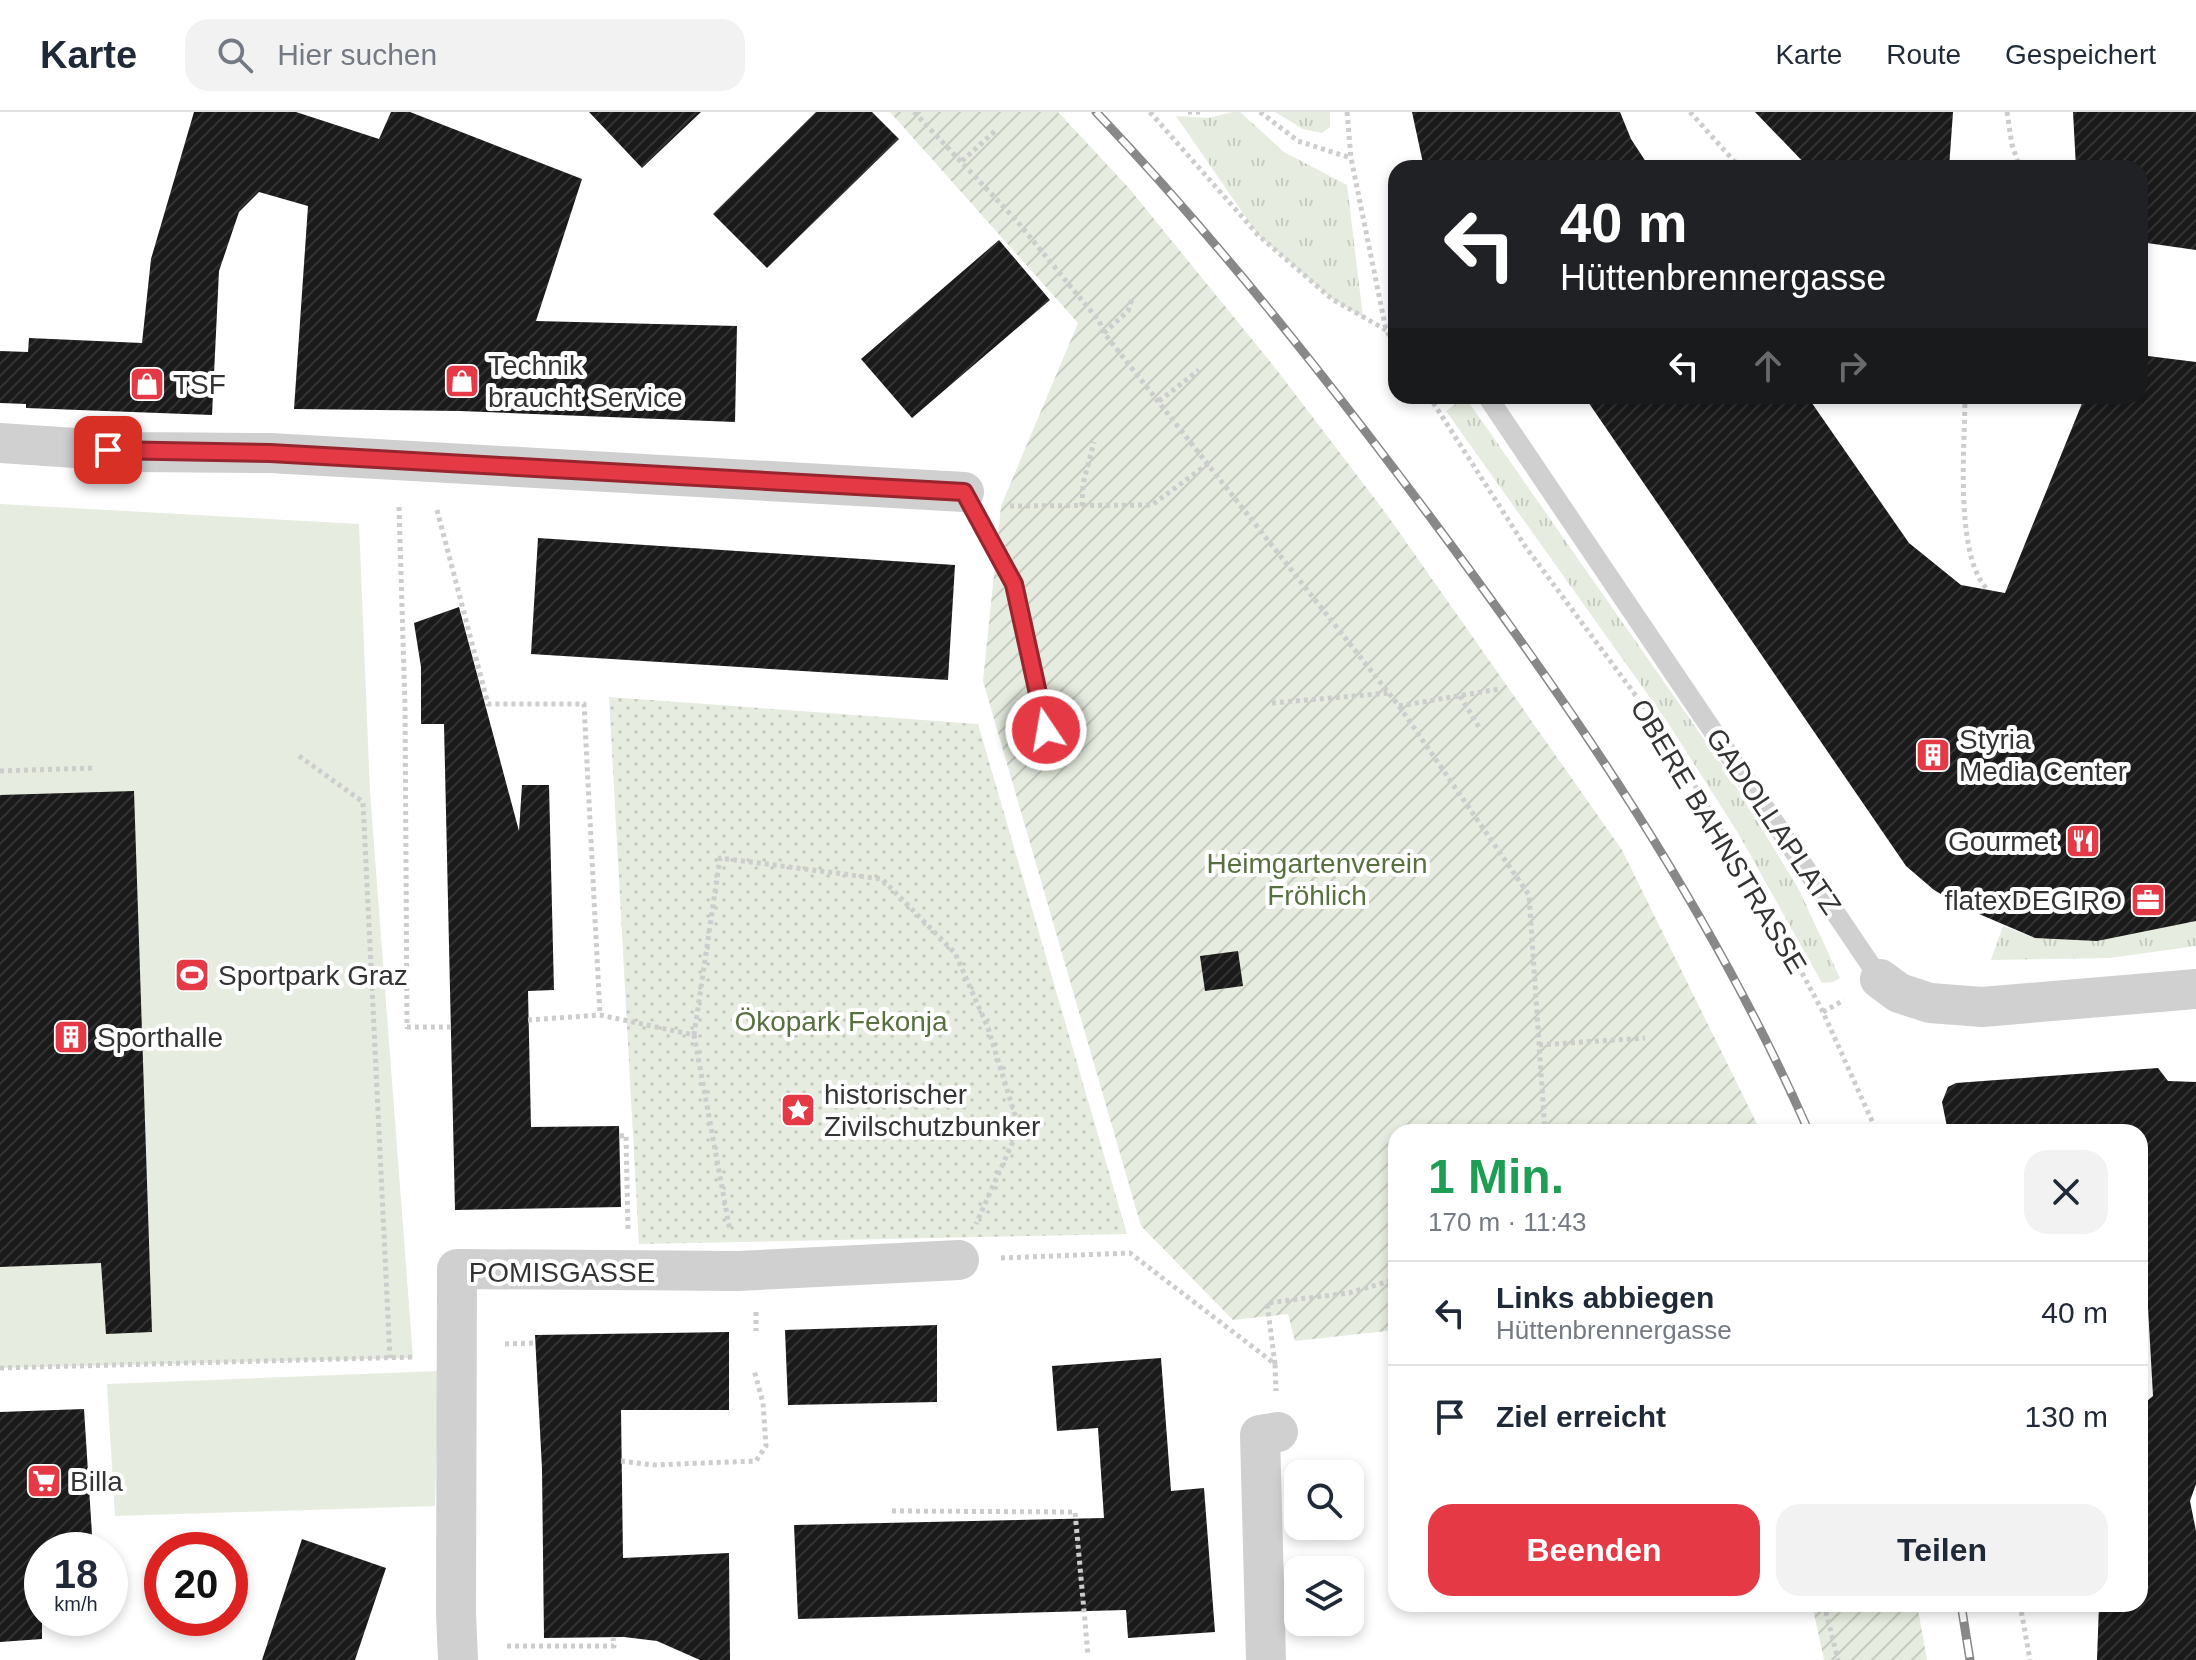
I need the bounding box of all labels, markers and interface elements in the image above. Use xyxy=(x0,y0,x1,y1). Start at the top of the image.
search box xyxy=(185,19,745,91)
icon: search xyxy=(213,33,257,77)
text: Karte xyxy=(40,34,137,76)
text: Hier suchen xyxy=(277,38,437,71)
text: Karte xyxy=(1775,39,1842,70)
text: Route xyxy=(1886,39,1961,70)
text: Gespeichert xyxy=(2005,39,2156,70)
text: 40 m xyxy=(1560,191,1688,254)
icon: left xyxy=(1428,192,1532,296)
text: Hüttenbrennergasse xyxy=(1560,257,1886,298)
icon: left xyxy=(1662,344,1706,388)
icon: ahead xyxy=(1746,344,1790,388)
icon: right xyxy=(1830,344,1874,388)
place label: Technik braucht Service xyxy=(488,350,683,413)
shop icon: Technik braucht Service xyxy=(443,362,481,400)
shop icon: TSF xyxy=(128,365,166,403)
place label: TSF xyxy=(173,369,226,400)
pin xyxy=(74,416,142,484)
icon: arrive xyxy=(86,428,130,472)
position arrow xyxy=(1004,688,1088,772)
street label: OBERE BAHNSTRASSE xyxy=(1624,694,1813,979)
street label: GADOLLAPLATZ xyxy=(1700,723,1847,920)
place label: Styria Media Center xyxy=(1959,724,2127,787)
building icon: Styria Media Center xyxy=(1914,736,1952,774)
restaurant icon: Gourmet xyxy=(2064,822,2102,860)
place label: Gourmet xyxy=(1948,826,2057,857)
park label: Heimgartenverein Fröhlich xyxy=(1207,848,1428,911)
office icon: flatexDEGIRO xyxy=(2129,881,2167,919)
place label: flatexDEGIRO xyxy=(1945,885,2122,916)
sports icon: Sportpark Graz xyxy=(173,956,211,994)
place label: Sportpark Graz xyxy=(218,960,408,991)
park label: Ökopark Fekonja xyxy=(734,1006,948,1037)
building icon: Sporthalle xyxy=(52,1018,90,1056)
place label: Sporthalle xyxy=(97,1022,223,1053)
place label: historischer Zivilschutzbunker xyxy=(824,1079,1040,1142)
place icon: historischer Zivilschutzbunker xyxy=(779,1091,817,1129)
text: 1 Min. xyxy=(1428,1150,1564,1203)
button: close xyxy=(2024,1150,2108,1234)
text: 170 m · 11:43 xyxy=(1428,1207,1587,1237)
street label: POMISGASSE xyxy=(469,1257,655,1288)
text: Links abbiegen xyxy=(1496,1281,1714,1314)
icon: left xyxy=(1428,1291,1472,1335)
text: 40 m xyxy=(2041,1296,2108,1329)
text: Hüttenbrennergasse xyxy=(1496,1315,1732,1345)
icon: arrive xyxy=(1428,1395,1472,1439)
text: Ziel erreicht xyxy=(1496,1400,1666,1433)
text: 130 m xyxy=(2025,1400,2108,1433)
map controls xyxy=(1284,1460,1364,1636)
button: search xyxy=(1284,1460,1364,1540)
supermarket icon: Billa xyxy=(25,1462,63,1500)
place label: Billa xyxy=(70,1466,123,1497)
button: Beenden xyxy=(1428,1504,1760,1596)
button: Teilen xyxy=(1776,1504,2108,1596)
speed limit sign: 20 xyxy=(144,1532,248,1636)
text: 18 xyxy=(54,1552,98,1596)
button: layers xyxy=(1284,1556,1364,1636)
text: km/h xyxy=(54,1593,98,1615)

